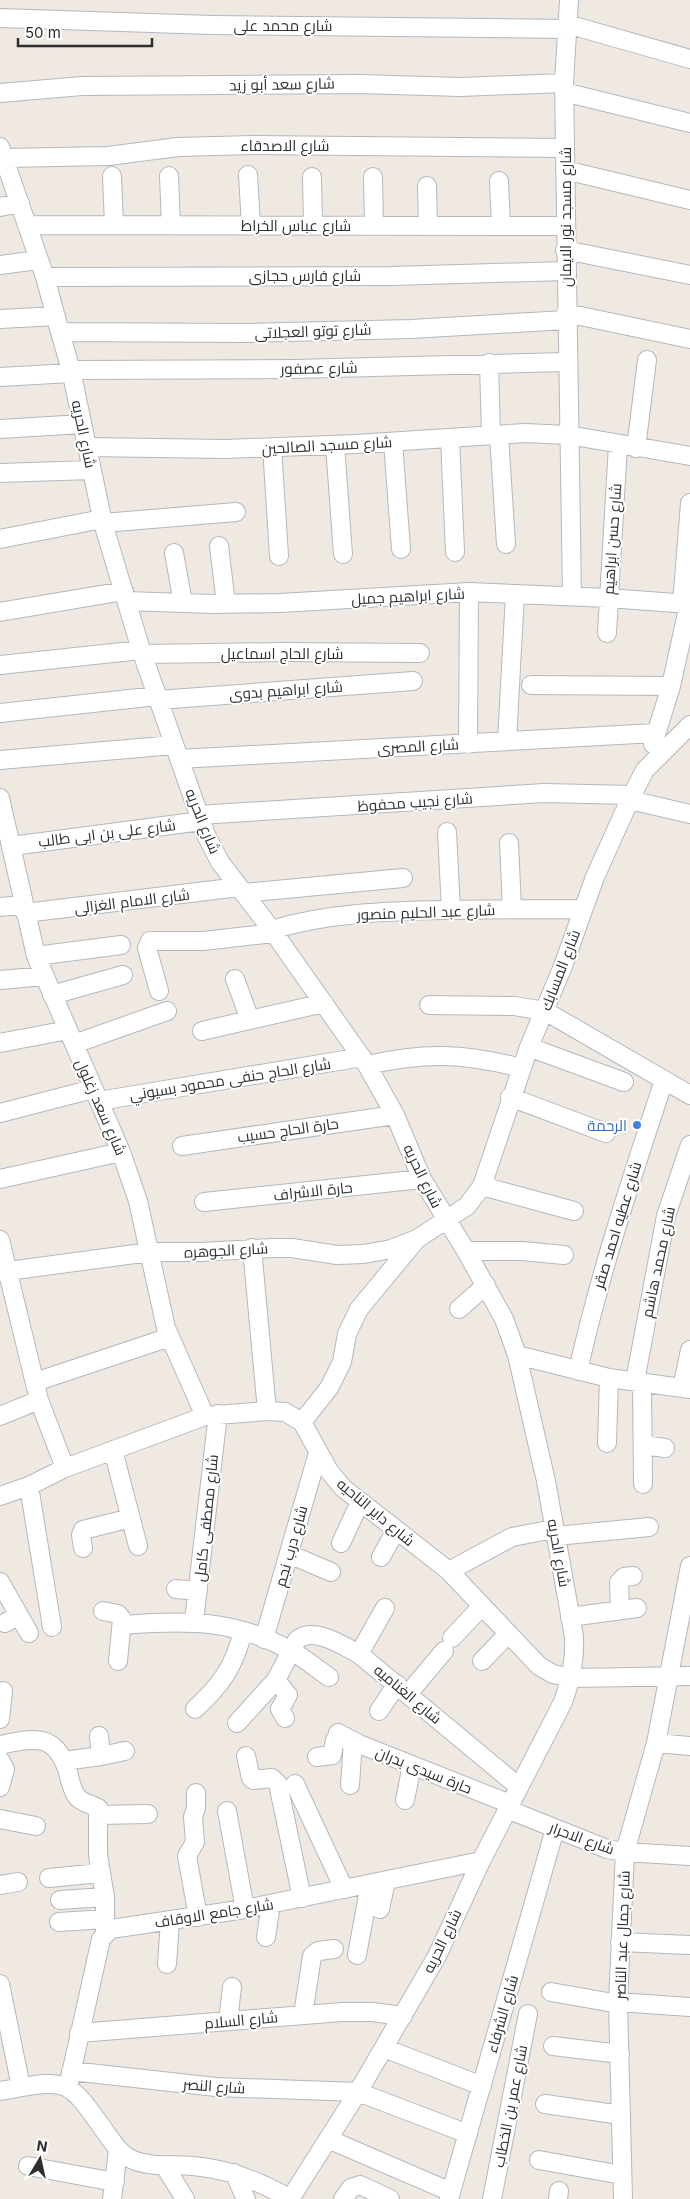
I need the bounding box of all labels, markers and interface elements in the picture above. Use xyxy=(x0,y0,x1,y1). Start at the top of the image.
scale bar xyxy=(18,15,151,47)
street label: شارع محمد على xyxy=(234,16,332,37)
text: 50 m xyxy=(25,23,61,42)
street label: شارع سعد أبو زيد xyxy=(229,74,335,96)
street label: شارع الاصدقاء xyxy=(241,136,329,157)
street label: شارع مسجد نور الايمان xyxy=(556,147,577,287)
street label: شارع عباس الخراط xyxy=(241,216,351,237)
street label: شارع فارس حجازى xyxy=(249,266,361,287)
street label: شارع توتو العجلاتى xyxy=(254,319,372,345)
street label: شارع عصفور xyxy=(279,358,358,380)
street label: شارع الحريه xyxy=(66,398,100,470)
street label: شارع مسجد الصالحين xyxy=(261,432,393,460)
street label: شارع حسن ابراهيم xyxy=(599,483,627,596)
street label: شارع ابراهيم جميل xyxy=(351,584,465,610)
street label: شارع الحاج اسماعيل xyxy=(221,644,343,665)
street label: شارع ابراهيم بدوى xyxy=(228,677,344,705)
street label: شارع المصرى xyxy=(377,734,459,760)
street label: شارع الحريه xyxy=(179,786,225,857)
street label: شارع نجيب محفوظ xyxy=(357,788,473,818)
street label: شارع على بن ابى طالب xyxy=(37,815,177,853)
street label: شارع الامام الغزالى xyxy=(73,884,191,919)
street label: شارع عبد الحليم منصور xyxy=(355,900,496,926)
street label: شارع المسابك xyxy=(536,927,586,1014)
street label: شارع الحاج حنفى محمود بسيوني xyxy=(128,1054,333,1107)
street label: شارع سعد زغلول xyxy=(69,1056,131,1159)
street label: حارة الحاج حسيب xyxy=(236,1113,340,1148)
place label: الرحمة xyxy=(587,1116,627,1135)
marker: الرحمة xyxy=(631,1119,643,1131)
street label: شارع الحريه xyxy=(398,1141,447,1212)
street label: شارع عطيه احمد صقر xyxy=(588,1159,647,1292)
street label: حارة الاشراف xyxy=(272,1177,354,1205)
street label: شارع محمد هاشم xyxy=(637,1205,681,1320)
street label: شارع الجوهره xyxy=(183,1238,269,1264)
street label: شارع مصطفى كامل xyxy=(190,1453,224,1583)
street label: شارع داير الناحيه xyxy=(332,1474,419,1552)
street label: شارع درب نجم xyxy=(270,1503,314,1589)
street label: شارع الحريه xyxy=(542,1517,574,1589)
street label: شارع الغناميه xyxy=(369,1660,446,1729)
street label: حارة سيدى بدران xyxy=(373,1742,475,1799)
street label: شارع الاحرار xyxy=(545,1817,617,1860)
street label: شارع جمال عبد الناصر xyxy=(610,1870,636,2001)
street label: شارع جامع الاوقاف xyxy=(153,1894,275,1934)
street label: شارع الحريه xyxy=(418,1906,467,1977)
street label: شارع الشرفاء xyxy=(482,1973,524,2056)
street label: شارع السلام xyxy=(203,2007,279,2035)
street label: شارع عمر بن الخطاب xyxy=(489,2043,533,2169)
street label: شارع النصر xyxy=(181,2074,246,2100)
north arrow xyxy=(15,2134,65,2184)
text: N xyxy=(36,2136,49,2155)

